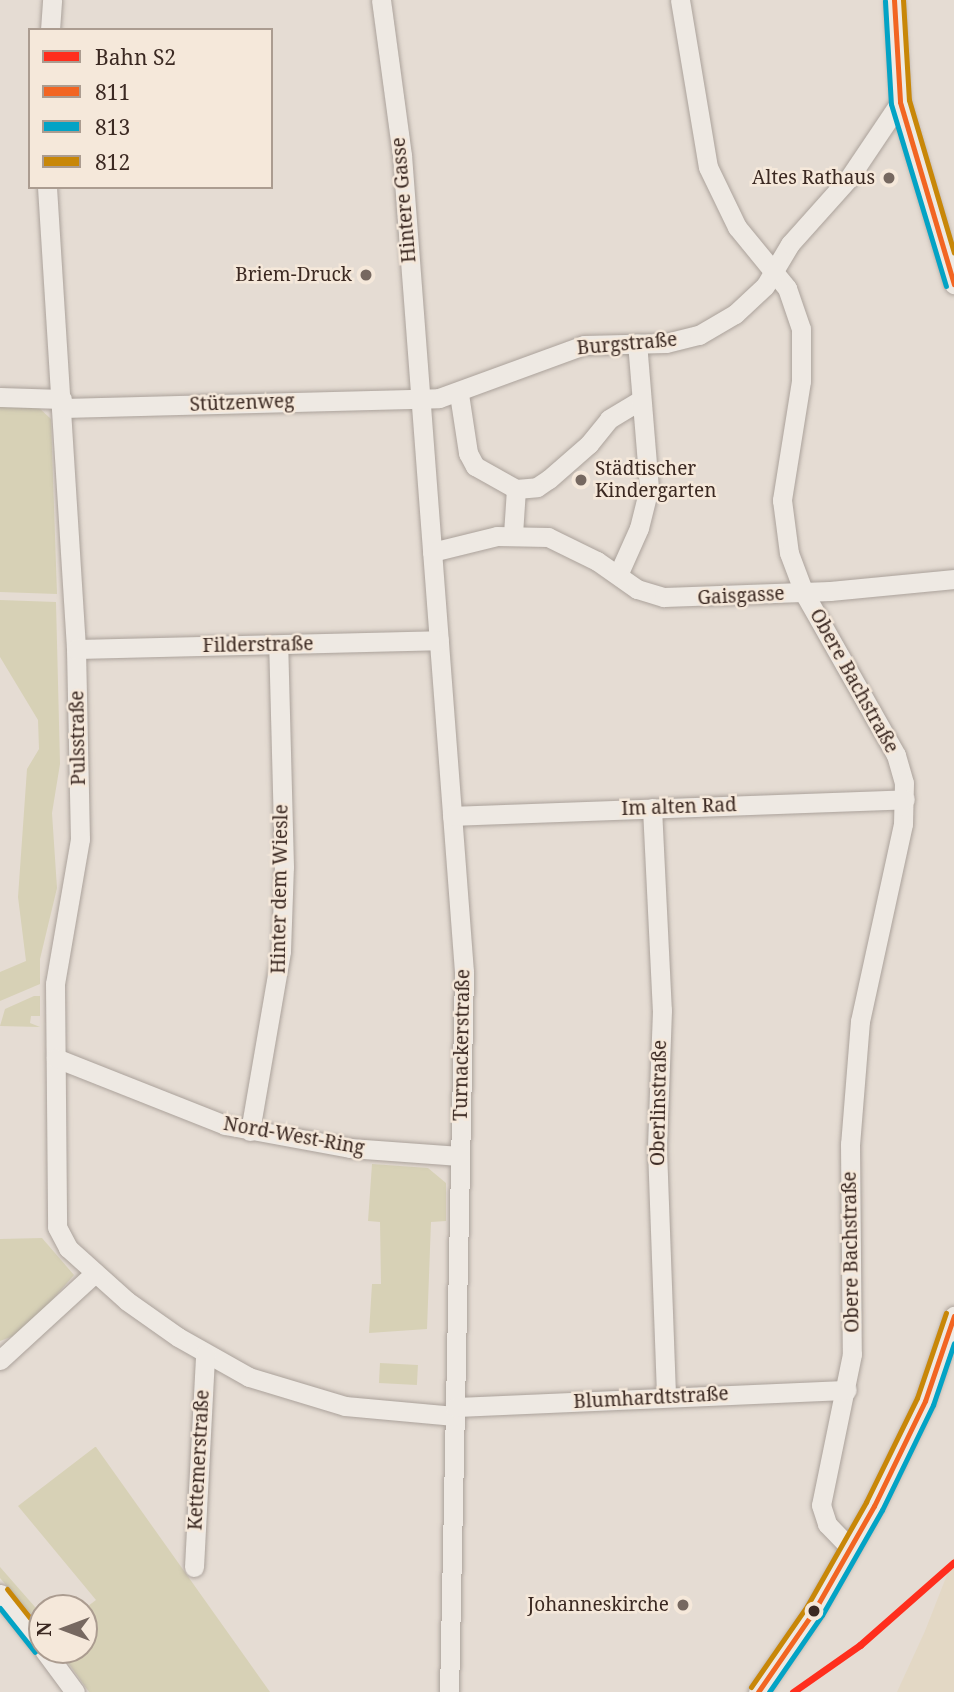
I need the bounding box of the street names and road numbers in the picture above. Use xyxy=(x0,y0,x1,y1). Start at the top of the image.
street label: Hintere Gasse xyxy=(387,136,421,264)
street label: Burgstraße xyxy=(576,328,678,360)
street label: Stützenweg xyxy=(189,390,295,416)
street label: Gaisgasse xyxy=(697,582,785,610)
street label: Obere Bachstraße xyxy=(805,605,903,757)
street label: Filderstraße xyxy=(202,633,314,657)
street label: Pulsstraße xyxy=(66,690,90,786)
street label: Im alten Rad xyxy=(621,794,737,820)
street label: Hinter dem Wiesle xyxy=(267,804,293,974)
street label: Turnackerstraße xyxy=(449,969,475,1121)
street label: Oberlinstraße xyxy=(647,1040,671,1166)
street label: Nord-West-Ring xyxy=(222,1112,366,1160)
street label: Obere Bachstraße xyxy=(838,1171,864,1333)
street label: Blumhardtstraße xyxy=(573,1383,729,1413)
street label: Kettemerstraße xyxy=(184,1389,214,1531)

